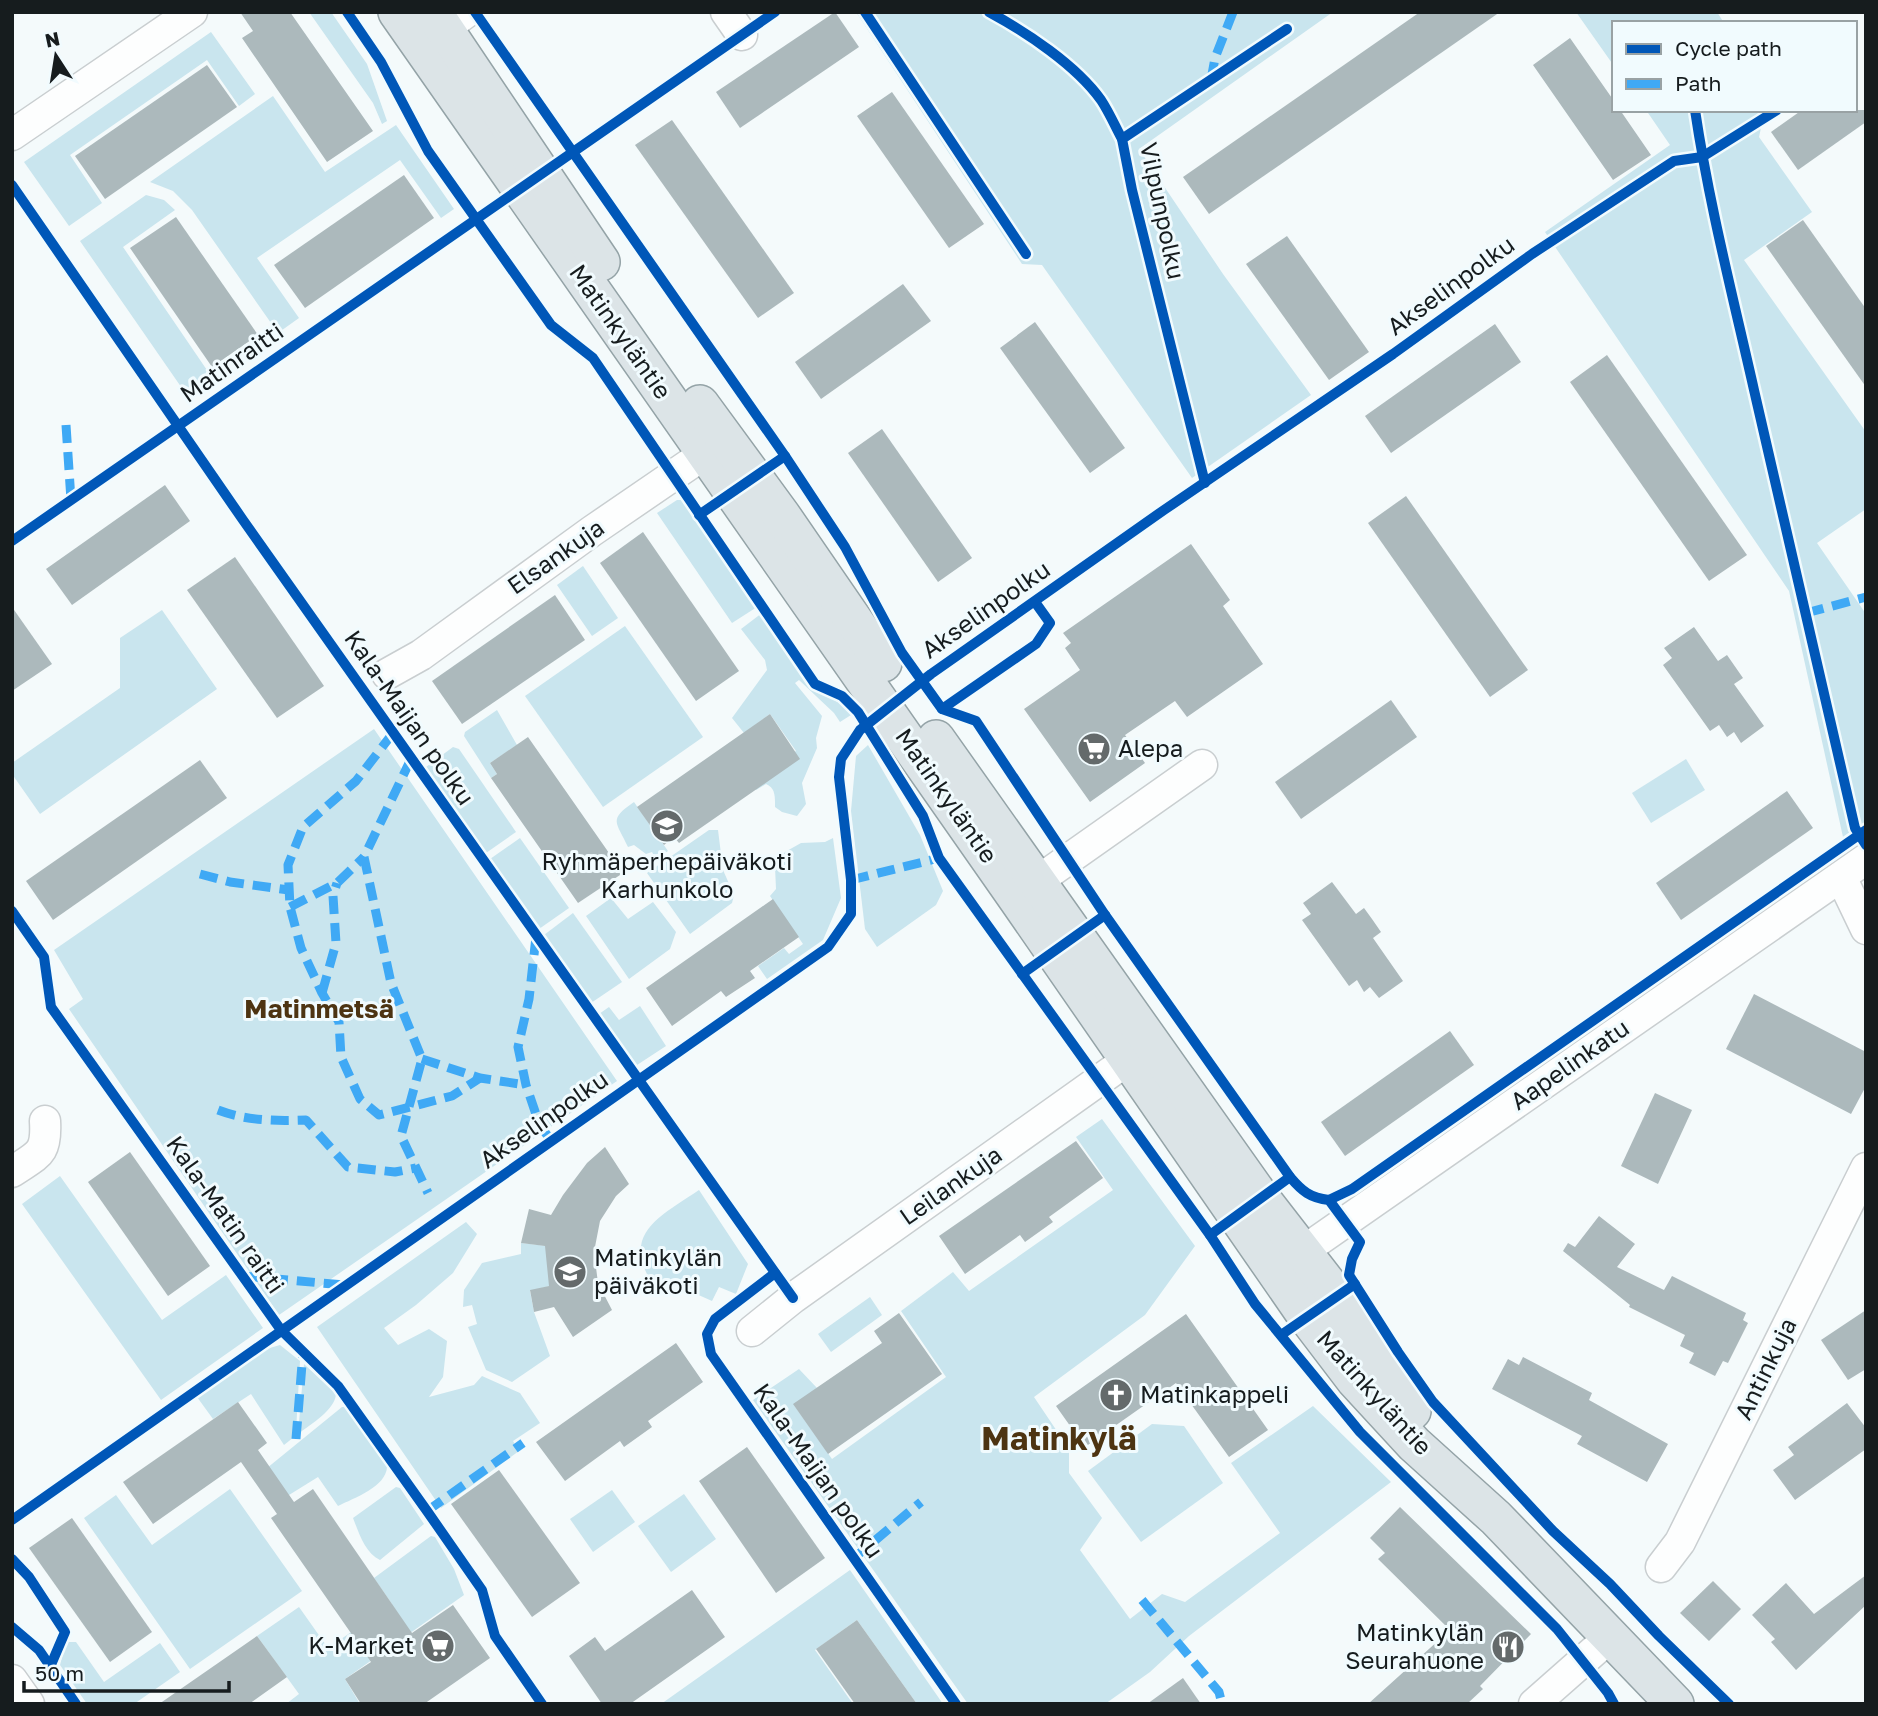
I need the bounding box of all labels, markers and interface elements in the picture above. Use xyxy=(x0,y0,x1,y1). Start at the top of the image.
north arrow xyxy=(21,21,91,91)
legend xyxy=(1612,21,1857,112)
text: N xyxy=(43,26,62,52)
text: Cycle path xyxy=(1675,35,1782,61)
text: Path xyxy=(1675,70,1722,96)
street label: Vilpunpolku xyxy=(1135,140,1192,282)
street label: Akselinpolku xyxy=(1381,229,1519,341)
street label: Matinkyläntie xyxy=(564,258,678,404)
street label: Matinraitti xyxy=(174,316,288,408)
street label: Elsankuja xyxy=(501,512,609,600)
street label: Akselinpolku xyxy=(915,554,1055,664)
street label: Kala-Maijan polku xyxy=(339,624,481,810)
street label: Matinkyläntie xyxy=(890,722,1004,868)
supermarket icon: Alepa xyxy=(1075,730,1113,768)
place label: Alepa xyxy=(1118,733,1183,762)
school or university icon: Ryhmäperhepäiväkoti Karhunkolo xyxy=(648,807,686,845)
place label: Ryhmäperhepäiväkoti Karhunkolo xyxy=(542,846,792,903)
district label: Matinmetsä xyxy=(244,993,394,1024)
street label: Aapelinkatu xyxy=(1504,1012,1634,1115)
street label: Akselinpolku xyxy=(473,1064,613,1174)
street label: Kala-Matin raitti xyxy=(161,1130,291,1298)
street label: Leilankuja xyxy=(894,1139,1007,1230)
place label: Matinkylän päiväkoti xyxy=(594,1242,722,1299)
school or university icon: Matinkylän päiväkoti xyxy=(551,1253,589,1291)
street label: Antinkuja xyxy=(1728,1313,1802,1424)
street label: Matinkyläntie xyxy=(1312,1324,1439,1460)
church icon: Matinkappeli xyxy=(1097,1376,1135,1414)
street label: Kala-Maijan polku xyxy=(748,1377,890,1563)
place label: Matinkappeli xyxy=(1140,1379,1289,1408)
district label: Matinkylä xyxy=(981,1419,1137,1457)
place label: Matinkylän Seurahuone xyxy=(1345,1617,1484,1674)
supermarket icon: K-Market xyxy=(419,1627,457,1665)
restaurant icon: Matinkylän Seurahuone xyxy=(1489,1628,1527,1666)
place label: K-Market xyxy=(308,1630,414,1659)
scale bar xyxy=(24,1650,229,1694)
text: 50 m xyxy=(35,1660,84,1686)

